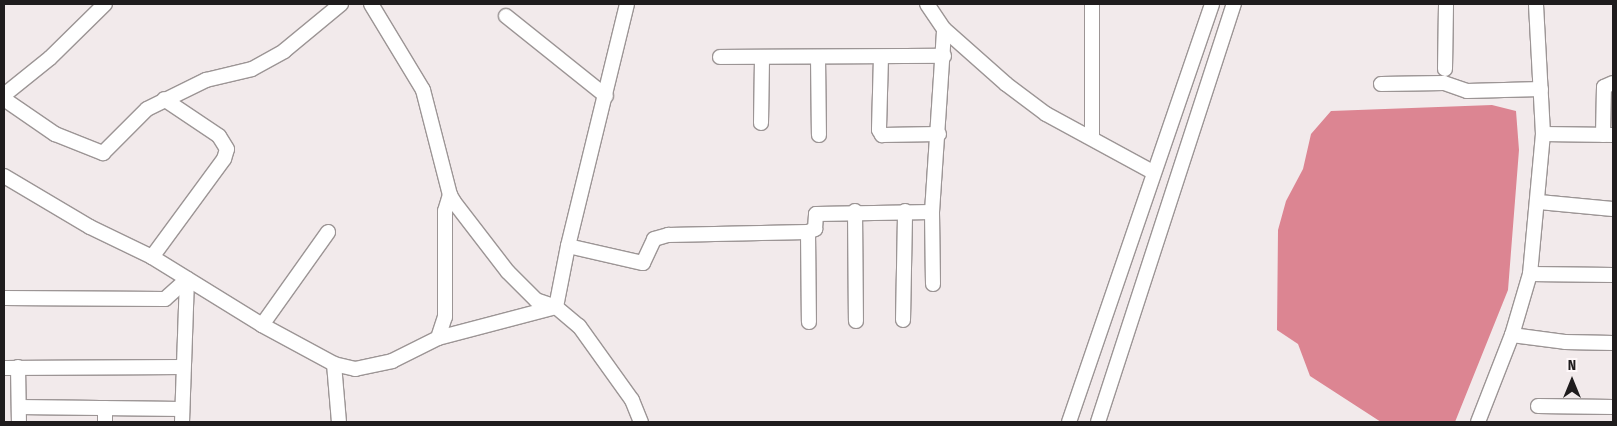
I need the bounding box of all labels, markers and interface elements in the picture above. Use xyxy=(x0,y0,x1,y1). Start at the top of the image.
north arrow xyxy=(1547,356,1597,406)
text: N xyxy=(1568,357,1576,374)

